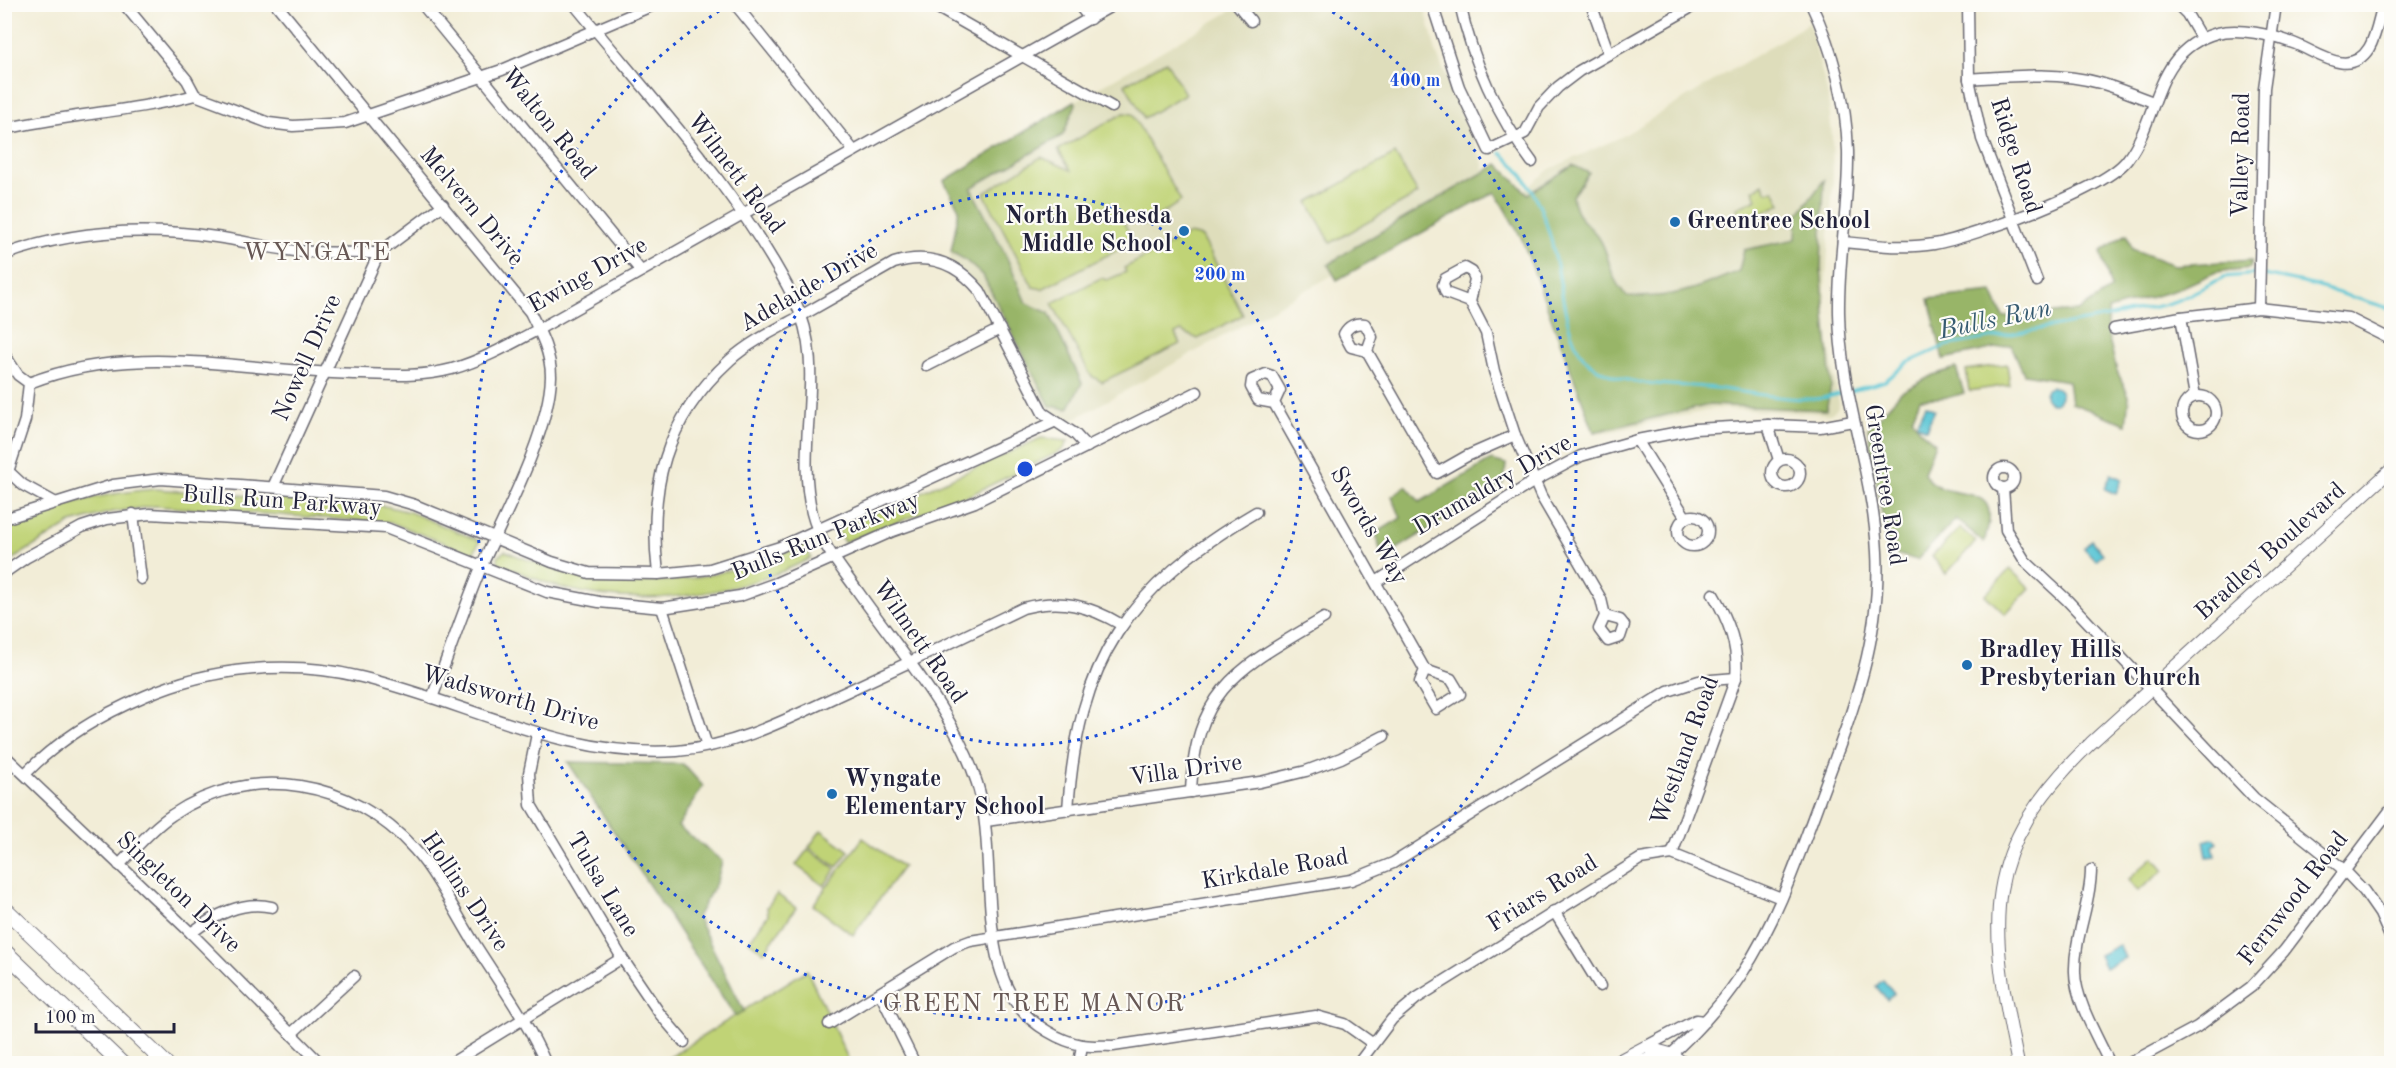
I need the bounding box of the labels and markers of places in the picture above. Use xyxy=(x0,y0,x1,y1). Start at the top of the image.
place label: North Bethesda Middle School xyxy=(1005,205,1172,257)
place label: Greentree School xyxy=(1687,210,1870,234)
marker: Greentree School xyxy=(1668,215,1682,229)
marker: North Bethesda Middle School xyxy=(1177,224,1191,238)
centre of rings xyxy=(1015,459,1035,479)
place label: Bradley Hills Presbyterian Church xyxy=(1979,639,2201,691)
marker: Bradley Hills Presbyterian Church xyxy=(1960,658,1974,672)
place label: Wyngate Elementary School xyxy=(844,768,1045,820)
marker: Wyngate Elementary School xyxy=(825,787,839,801)

